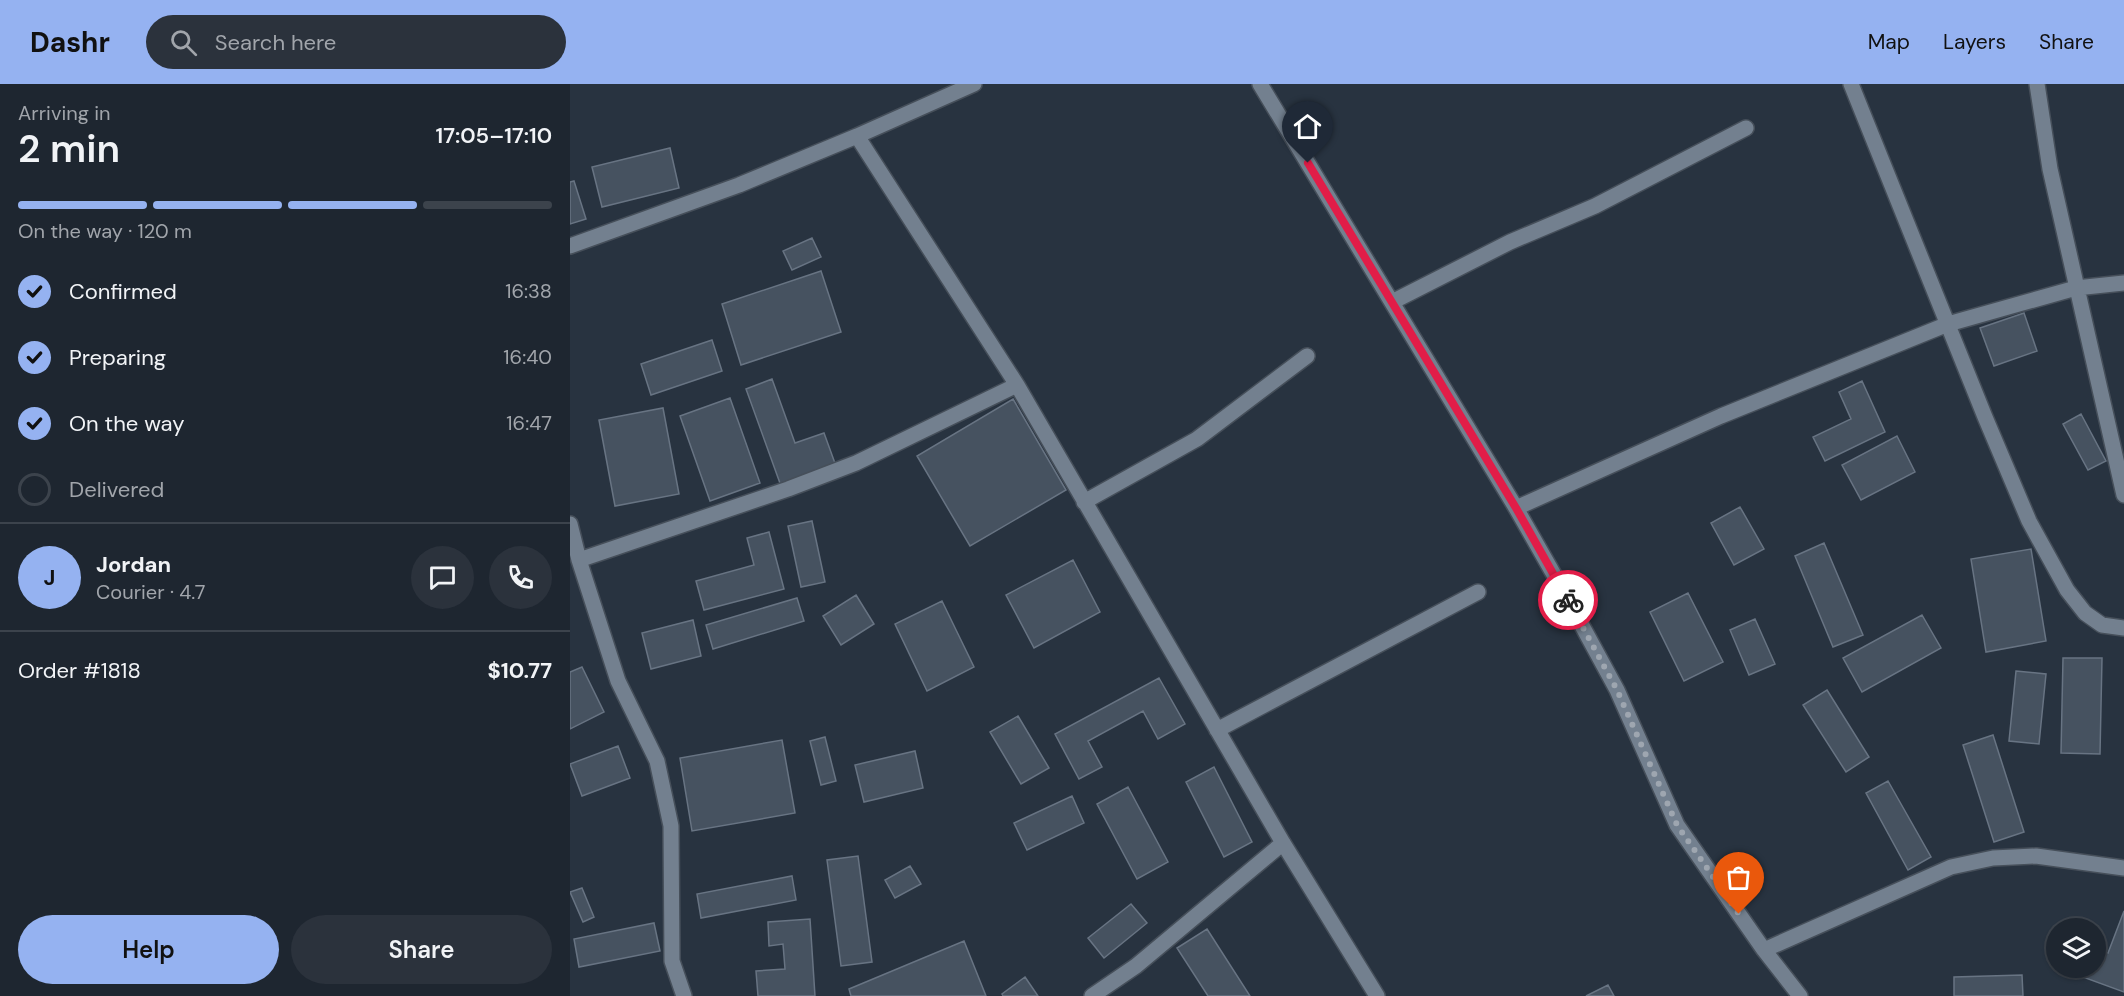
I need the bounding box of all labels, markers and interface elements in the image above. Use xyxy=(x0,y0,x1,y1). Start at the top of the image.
search box xyxy=(146,15,566,69)
text: Dashr xyxy=(30,24,110,61)
icon: search xyxy=(167,26,200,59)
text: Search here xyxy=(215,28,336,57)
text: Map xyxy=(1868,28,1910,56)
text: Layers xyxy=(1943,28,2006,56)
text: Share xyxy=(2039,28,2094,56)
text: Arriving in xyxy=(18,100,110,126)
pin xyxy=(1282,101,1333,163)
icon: home xyxy=(1291,110,1324,143)
text: 17:05–17:10 xyxy=(435,121,552,150)
text: 2 min xyxy=(18,123,120,174)
text: On the way · 120 m xyxy=(18,218,192,244)
icon: check xyxy=(18,275,51,308)
text: Confirmed xyxy=(69,277,177,306)
text: 16:38 xyxy=(505,278,552,304)
icon: check xyxy=(18,341,51,374)
text: Preparing xyxy=(69,343,166,372)
text: 16:40 xyxy=(503,344,552,370)
icon: check xyxy=(18,407,51,440)
text: On the way xyxy=(69,409,184,438)
text: 16:47 xyxy=(506,410,552,436)
text: Delivered xyxy=(69,475,164,504)
button: chat xyxy=(411,546,474,609)
button: phone xyxy=(489,546,552,609)
text: Jordan xyxy=(96,550,171,579)
text: J xyxy=(44,563,55,592)
courier xyxy=(1538,570,1598,630)
text: Courier · 4.7 xyxy=(96,579,205,605)
icon: bike xyxy=(1552,584,1585,617)
text: Order #1818 xyxy=(18,656,141,685)
text: $10.77 xyxy=(488,656,552,685)
pin xyxy=(1713,852,1764,914)
icon: bag xyxy=(1722,861,1755,894)
button: Help xyxy=(18,915,279,984)
button: Share xyxy=(291,915,552,984)
map controls xyxy=(2046,918,2106,978)
button: layers xyxy=(2046,918,2106,978)

